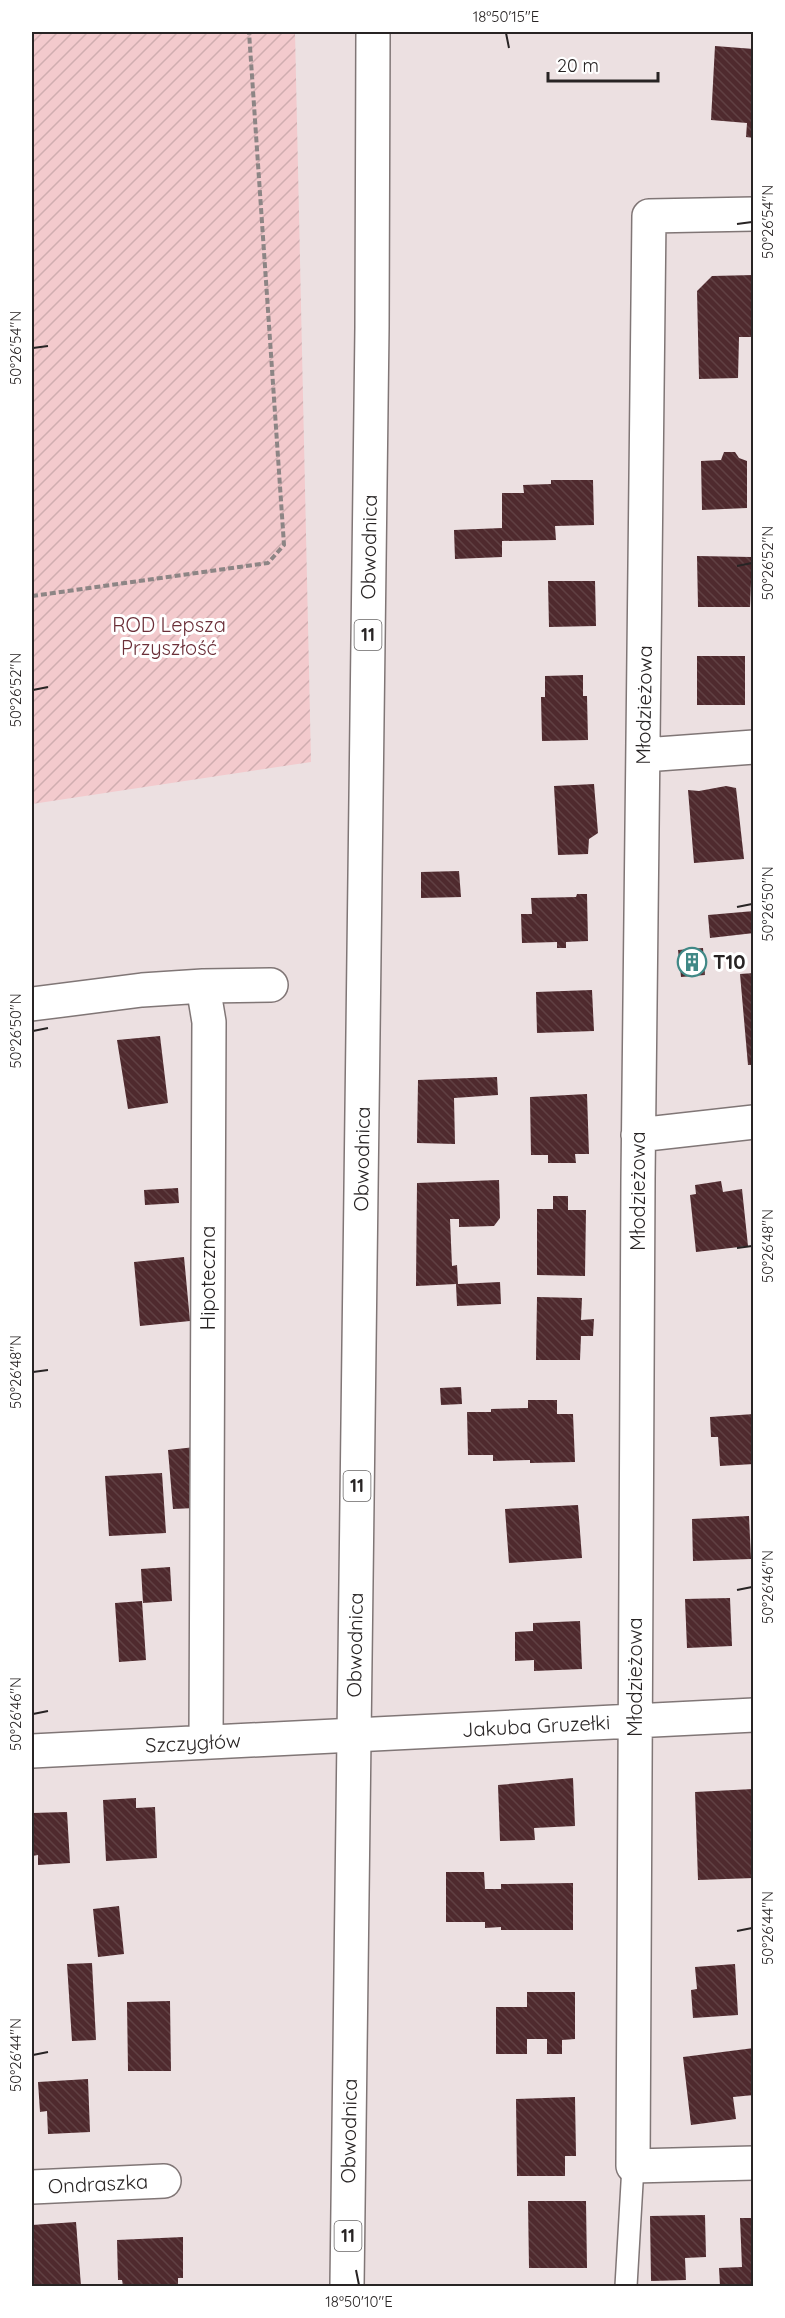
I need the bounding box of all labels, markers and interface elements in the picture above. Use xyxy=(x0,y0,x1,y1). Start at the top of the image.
text: 18°50'15"E xyxy=(473,7,539,26)
scale bar xyxy=(548,45,658,83)
text: 20 m xyxy=(557,54,599,77)
text: 50°26'54"N xyxy=(758,185,777,259)
text: 50°26'54"N xyxy=(6,311,25,385)
street label: Obwodnica xyxy=(355,494,382,600)
text: 50°26'52"N xyxy=(758,526,777,600)
park label: ROD Lepsza Przyszłość xyxy=(112,612,226,660)
road number: 11 xyxy=(354,620,382,650)
street label: Młodzieżowa xyxy=(630,645,657,765)
text: 50°26'52"N xyxy=(6,653,25,727)
text: 50°26'50"N xyxy=(758,866,777,942)
building icon: T10 xyxy=(676,946,708,978)
place label: T10 xyxy=(713,949,746,974)
text: 50°26'50"N xyxy=(6,993,25,1069)
street label: Obwodnica xyxy=(348,1106,375,1212)
street label: Młodzieżowa xyxy=(625,1131,650,1251)
text: 50°26'48"N xyxy=(758,1209,777,1283)
street label: Hipoteczna xyxy=(195,1226,220,1330)
text: 50°26'48"N xyxy=(6,1335,25,1409)
road number: 11 xyxy=(344,1471,370,1501)
text: 50°26'46"N xyxy=(758,1550,777,1624)
street label: Obwodnica xyxy=(341,1592,368,1698)
street label: Młodzieżowa xyxy=(622,1617,647,1737)
text: 50°26'46"N xyxy=(6,1677,25,1751)
street label: Jakuba Gruzełki xyxy=(461,1709,611,1742)
street label: Szczygłów xyxy=(144,1728,241,1757)
text: 50°26'44"N xyxy=(758,1891,777,1965)
text: 50°26'44"N xyxy=(6,2018,25,2092)
street label: Obwodnica xyxy=(335,2078,362,2184)
street label: Ondraszka xyxy=(47,2168,149,2199)
road number: 11 xyxy=(334,2221,362,2251)
text: 18°50'10"E xyxy=(325,2292,393,2311)

